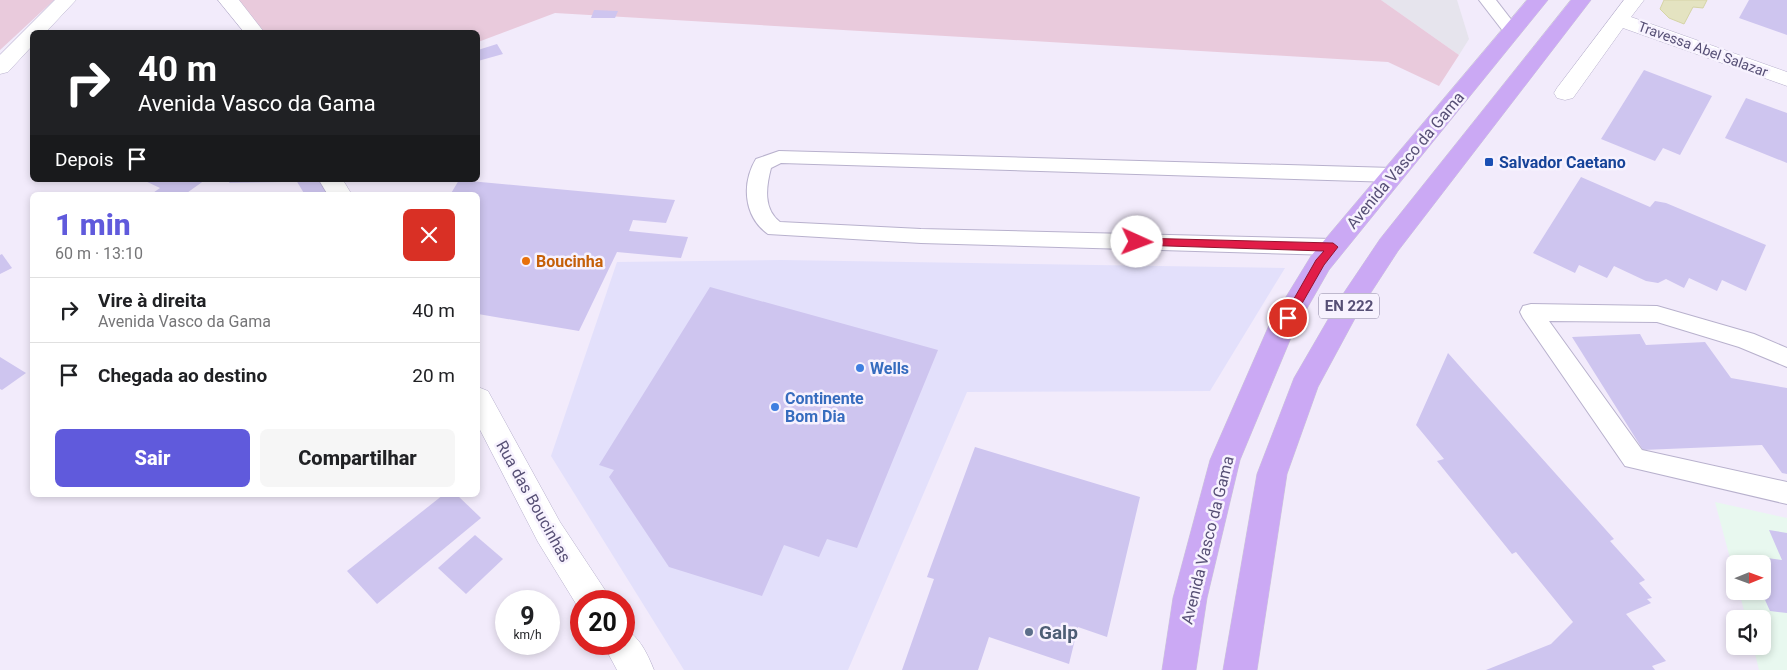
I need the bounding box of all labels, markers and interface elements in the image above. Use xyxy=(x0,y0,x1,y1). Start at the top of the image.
street label: Travessa Abel Salazar xyxy=(1636,18,1770,80)
text: 40 m xyxy=(138,49,217,90)
icon: right xyxy=(55,50,120,115)
street label: Avenida Vasco da Gama xyxy=(1343,88,1468,233)
text: Avenida Vasco da Gama xyxy=(138,91,376,116)
icon: arrive xyxy=(123,145,151,173)
text: Depois xyxy=(55,148,113,171)
place label: Salvador Caetano xyxy=(1499,153,1626,172)
marker: Salvador Caetano xyxy=(1483,156,1495,168)
text: 1 min xyxy=(55,207,131,242)
button: close xyxy=(403,209,455,261)
position arrow xyxy=(1110,215,1162,267)
text: 60 m · 13:10 xyxy=(55,244,143,263)
place label: Boucinha xyxy=(536,252,604,271)
marker: Boucinha xyxy=(520,255,532,267)
text: Vire à direita xyxy=(98,289,207,312)
road number: EN 222 xyxy=(1319,294,1379,318)
icon: right xyxy=(55,296,83,324)
pin xyxy=(1267,297,1309,339)
text: 40 m xyxy=(412,299,455,322)
icon: arrive xyxy=(1274,304,1302,332)
text: Avenida Vasco da Gama xyxy=(98,312,271,331)
place label: Wells xyxy=(870,359,909,378)
icon: arrive xyxy=(55,361,83,389)
marker: Wells xyxy=(854,362,866,374)
text: Chegada ao destino xyxy=(98,364,267,387)
text: 20 m xyxy=(412,364,455,387)
place label: Continente Bom Dia xyxy=(785,389,864,426)
marker: Continente Bom Dia xyxy=(769,401,781,413)
button: Sair xyxy=(55,429,250,487)
button: Compartilhar xyxy=(260,429,455,487)
street label: Rua das Boucinhas xyxy=(492,437,575,565)
street label: Avenida Vasco da Gama xyxy=(1177,454,1238,626)
north arrow xyxy=(1726,555,1771,600)
map controls xyxy=(1726,555,1771,655)
speed limit sign: 20 xyxy=(570,590,635,655)
text: 9 xyxy=(520,602,535,631)
button: sound xyxy=(1726,610,1771,655)
place label: Galp xyxy=(1039,621,1078,644)
marker: Galp xyxy=(1023,626,1035,638)
text: km/h xyxy=(513,628,542,642)

